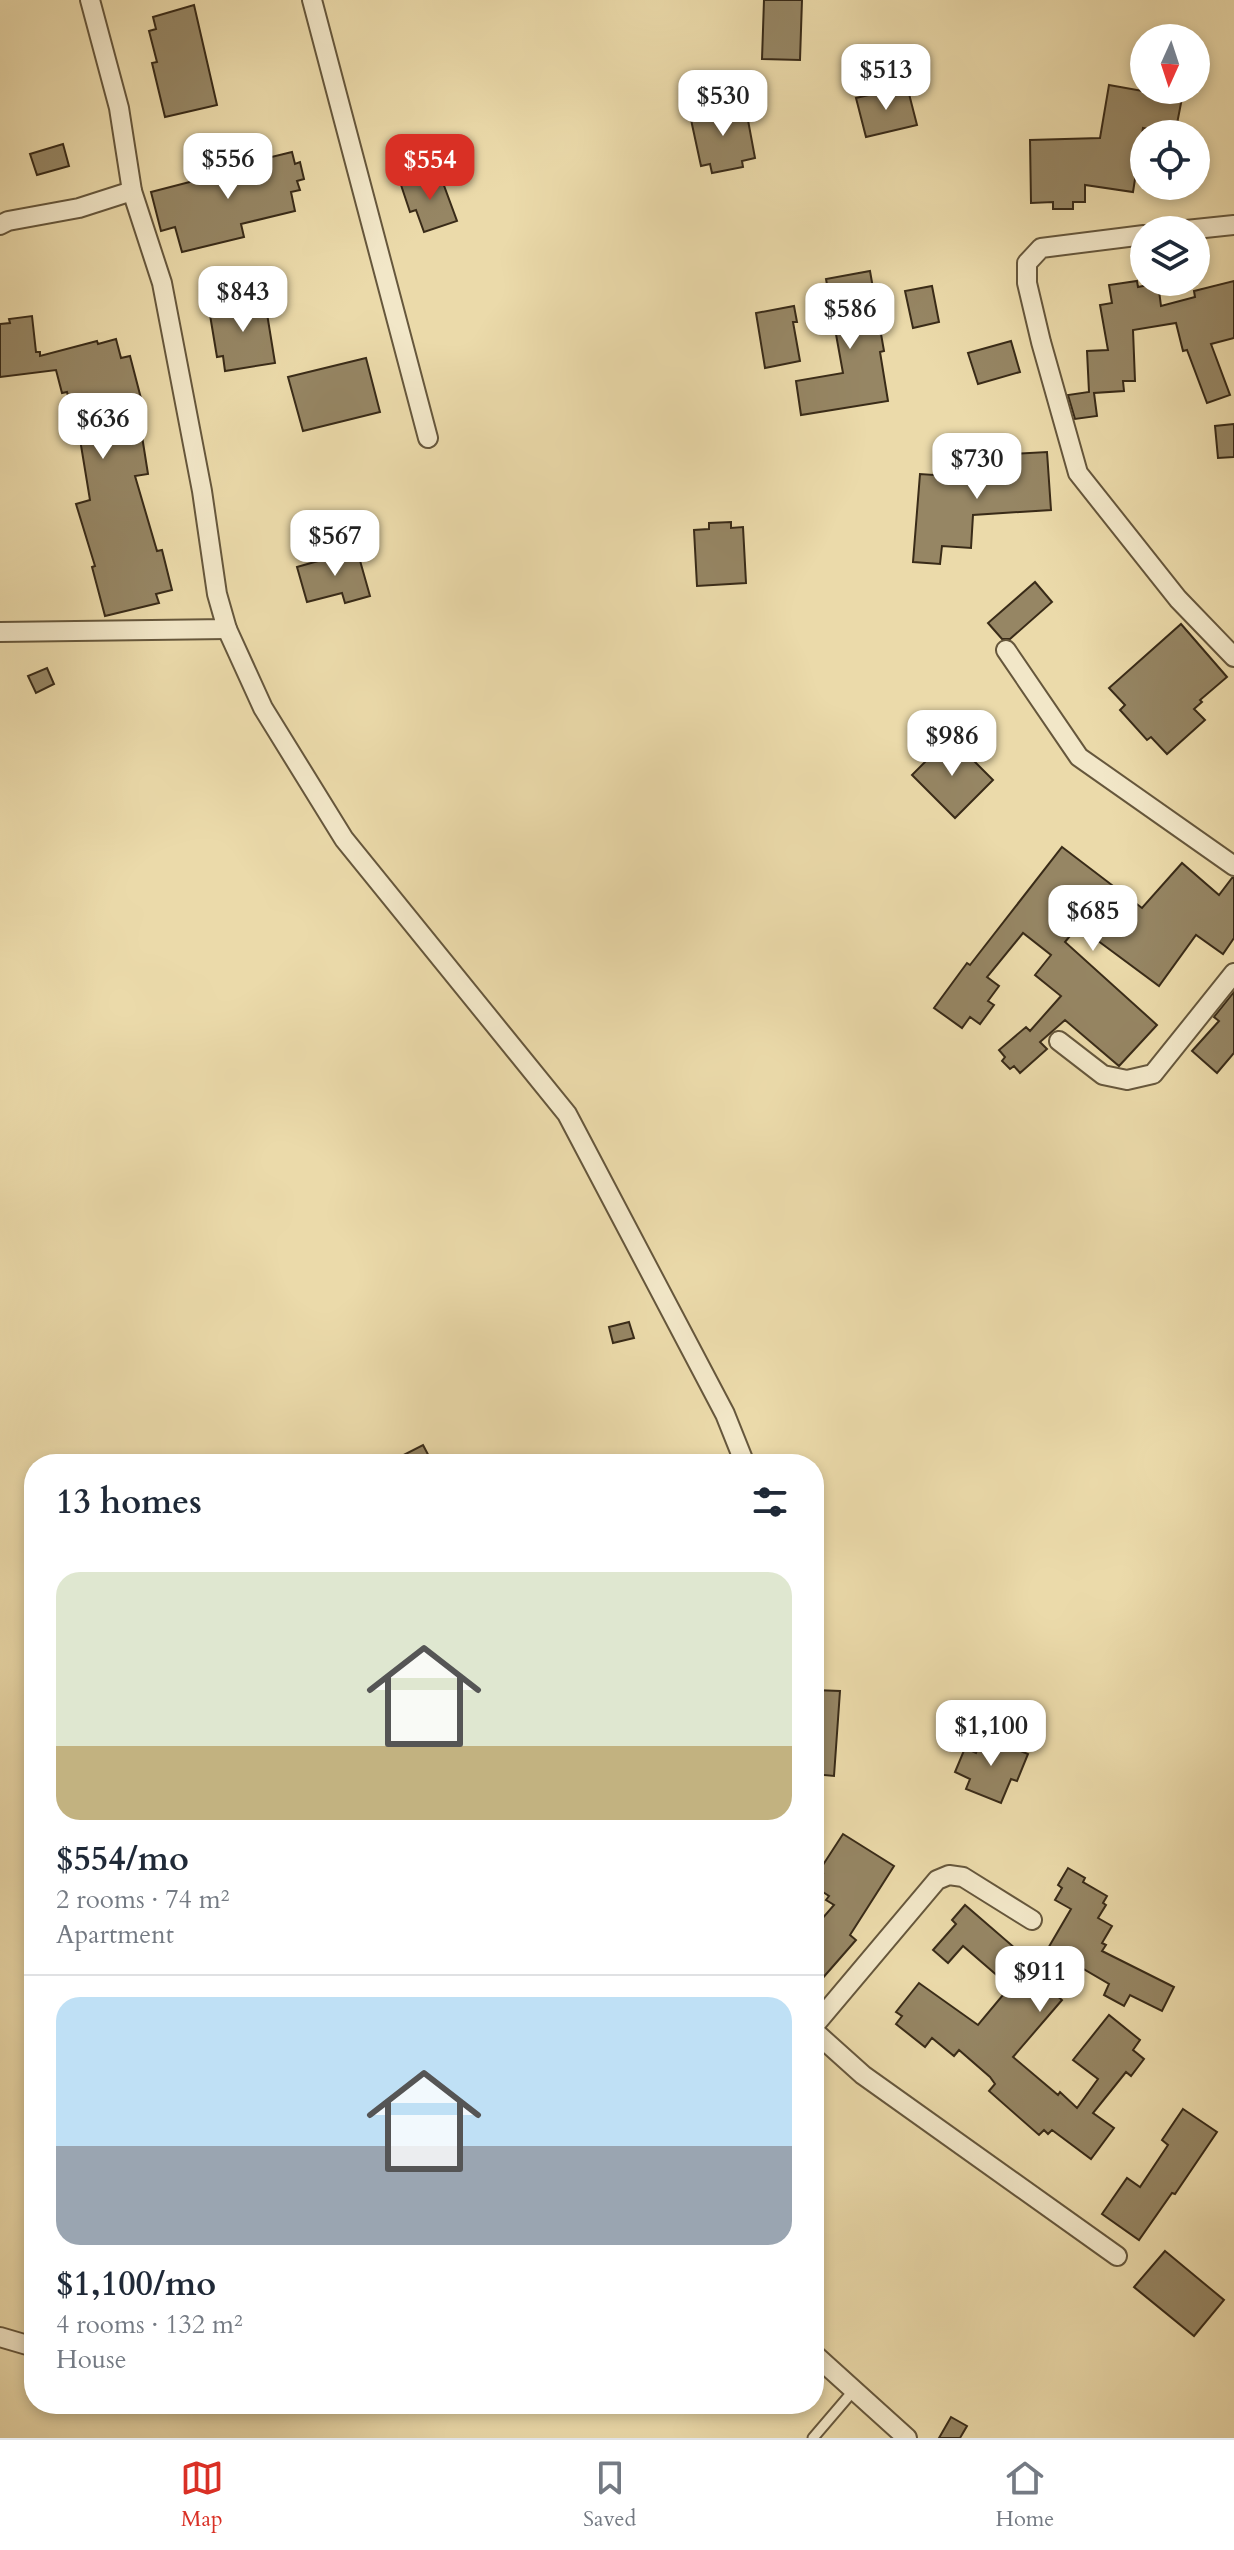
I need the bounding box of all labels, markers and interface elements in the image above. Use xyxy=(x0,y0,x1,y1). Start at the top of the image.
north arrow xyxy=(1130,24,1210,104)
map controls xyxy=(1130,24,1210,296)
pin: $513 xyxy=(839,44,933,112)
text: $513 xyxy=(859,52,913,87)
pin: $530 xyxy=(676,70,770,138)
text: $530 xyxy=(696,78,750,113)
button: locate xyxy=(1130,120,1210,200)
pin: $556 xyxy=(181,133,275,201)
pin: $554 xyxy=(383,134,477,202)
text: $556 xyxy=(201,141,255,176)
text: $554 xyxy=(403,142,457,177)
button: layers xyxy=(1130,216,1210,296)
pin: $843 xyxy=(196,266,290,334)
text: $843 xyxy=(216,274,270,309)
pin: $586 xyxy=(803,283,897,351)
text: $586 xyxy=(823,291,877,326)
pin: $636 xyxy=(56,393,150,461)
text: $636 xyxy=(76,401,130,436)
pin: $730 xyxy=(930,433,1024,501)
text: $730 xyxy=(950,441,1004,476)
pin: $567 xyxy=(288,510,382,578)
text: $567 xyxy=(308,518,362,553)
pin: $986 xyxy=(905,710,999,778)
text: $986 xyxy=(925,718,979,753)
pin: $685 xyxy=(1046,885,1140,953)
text: $685 xyxy=(1066,893,1120,928)
text: 13 homes xyxy=(56,1479,202,1525)
icon: filters xyxy=(748,1480,792,1524)
icon: home xyxy=(352,1624,496,1768)
pin: $1,100 xyxy=(926,1700,1056,1768)
text: $1,100 xyxy=(954,1708,1028,1743)
text: $554/mo xyxy=(56,1836,189,1882)
text: 2 rooms · 74 m² xyxy=(56,1882,229,1917)
text: Apartment xyxy=(56,1917,174,1952)
pin: $911 xyxy=(993,1946,1087,2014)
text: $911 xyxy=(1013,1954,1067,1989)
icon: home xyxy=(352,2049,496,2193)
text: $1,100/mo xyxy=(56,2261,216,2307)
text: 4 rooms · 132 m² xyxy=(56,2307,243,2342)
text: House xyxy=(56,2342,127,2377)
tab: Map xyxy=(180,2456,224,2534)
tab: Saved xyxy=(583,2456,636,2534)
tab: Home xyxy=(995,2456,1054,2534)

